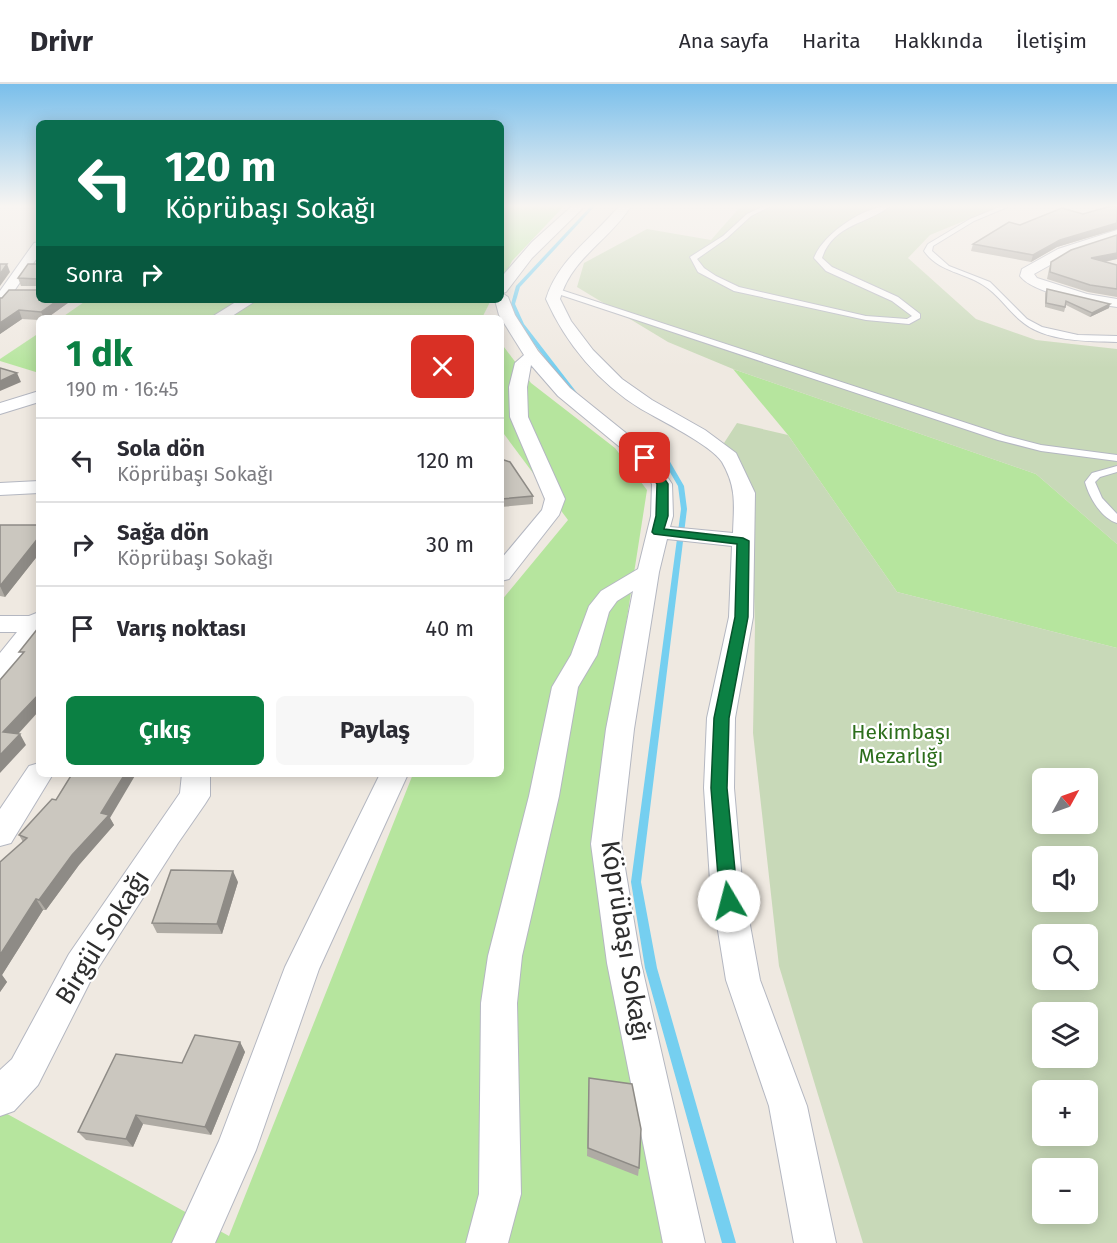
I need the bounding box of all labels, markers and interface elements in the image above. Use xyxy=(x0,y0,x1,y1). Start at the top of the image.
text: Drivr xyxy=(30,25,93,58)
text: Ana sayfa xyxy=(679,28,769,54)
text: Harita xyxy=(802,28,861,54)
text: Hakkında xyxy=(894,28,983,54)
text: İletişim xyxy=(1016,28,1087,54)
text: 120 m xyxy=(165,142,276,192)
icon: left xyxy=(66,144,144,222)
text: Köprübaşı Sokağı xyxy=(165,193,376,225)
icon: right xyxy=(135,258,168,291)
text: Sonra xyxy=(66,261,123,288)
text: 1 dk xyxy=(66,332,133,376)
button: close xyxy=(411,335,474,398)
text: 190 m · 16:45 xyxy=(66,377,179,401)
pin xyxy=(619,432,670,483)
text: Sola dön xyxy=(117,435,205,462)
icon: arrive xyxy=(628,441,661,474)
icon: left xyxy=(66,444,99,477)
text: 120 m xyxy=(417,447,474,474)
text: Köprübaşı Sokağı xyxy=(117,462,273,486)
text: Sağa dön xyxy=(117,519,209,546)
icon: right xyxy=(66,528,99,561)
text: 30 m xyxy=(426,531,474,558)
text: Köprübaşı Sokağı xyxy=(117,546,273,570)
icon: arrive xyxy=(66,612,99,645)
text: Varış noktası xyxy=(117,615,246,642)
text: 40 m xyxy=(425,615,474,642)
button: Çıkış xyxy=(66,696,264,765)
button: Paylaş xyxy=(276,696,474,765)
park label: Hekimbaşı Mezarlığı xyxy=(851,719,951,769)
north arrow xyxy=(1032,768,1098,834)
map controls xyxy=(1032,768,1098,1224)
street label: Köprübaşı Sokağı xyxy=(594,838,657,1044)
button: sound xyxy=(1032,846,1098,912)
street label: Birgül Sokağı xyxy=(49,864,156,1010)
position arrow xyxy=(697,869,761,933)
button: search xyxy=(1032,924,1098,990)
button: layers xyxy=(1032,1002,1098,1068)
button: + xyxy=(1032,1080,1098,1146)
button: − xyxy=(1032,1158,1098,1224)

